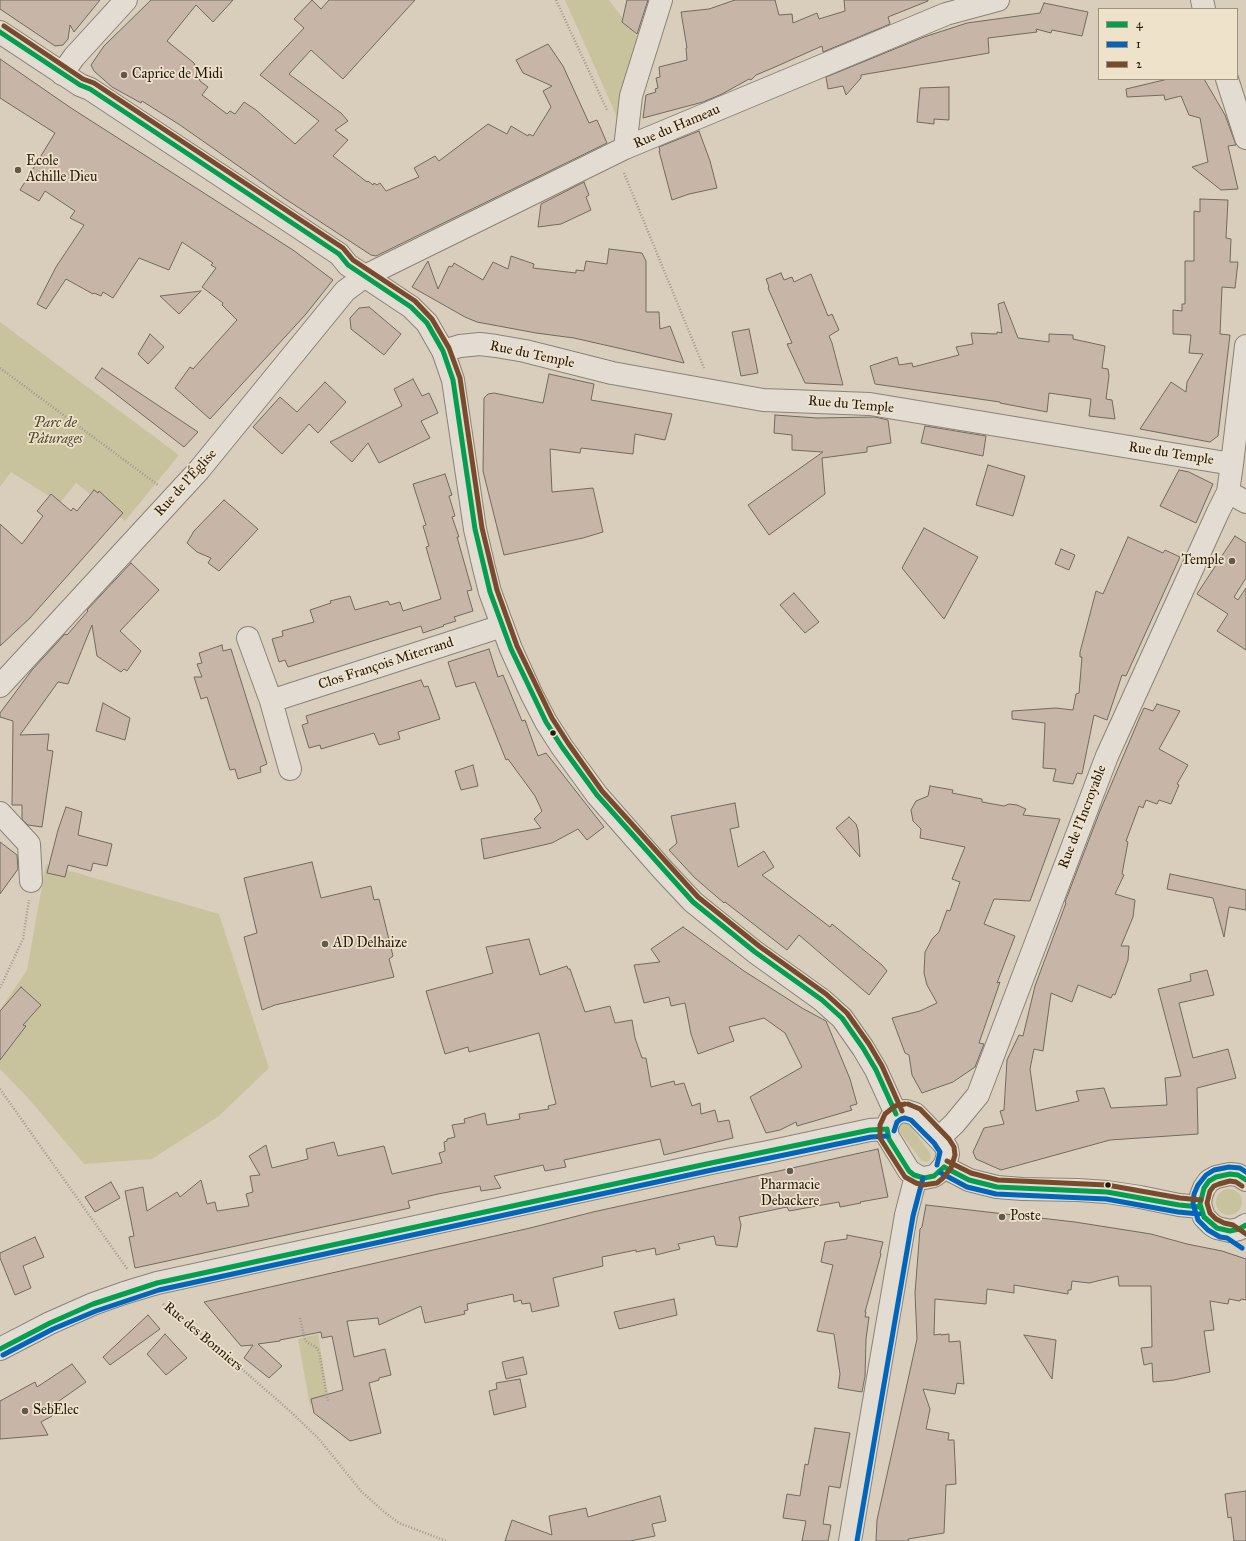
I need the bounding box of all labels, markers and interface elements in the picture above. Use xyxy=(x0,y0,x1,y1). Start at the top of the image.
legend xyxy=(1098,8,1238,80)
text: 4 xyxy=(1136,17,1143,31)
text: 1 xyxy=(1136,37,1141,51)
text: 2 xyxy=(1136,57,1142,71)
place label: Caprice de Midi xyxy=(132,67,223,83)
marker: Caprice de Midi xyxy=(119,70,129,80)
street label: Rue du Hameau xyxy=(631,101,723,153)
place label: Ecole Achille Dieu xyxy=(26,154,97,186)
marker: Ecole Achille Dieu xyxy=(13,165,23,175)
street label: Rue du Temple xyxy=(488,338,576,372)
street label: Rue du Temple xyxy=(807,393,895,417)
park label: Parc de Pâturages xyxy=(27,416,83,448)
street label: Rue du Temple xyxy=(1127,439,1215,469)
street label: Rue de l'Église xyxy=(152,446,220,520)
place label: Temple xyxy=(1181,553,1224,569)
marker: Temple xyxy=(1227,556,1237,566)
street label: Clos François Miterrand xyxy=(316,634,456,694)
unlabelled marker xyxy=(548,728,558,738)
street label: Rue de l'Incroyable xyxy=(1056,763,1110,871)
place label: AD Delhaize xyxy=(333,936,407,952)
marker: AD Delhaize xyxy=(320,939,330,949)
marker: Pharmacie Debackere xyxy=(785,1166,795,1176)
place label: Pharmacie Debackere xyxy=(760,1178,820,1210)
unlabelled marker xyxy=(1103,1180,1113,1190)
place label: Poste xyxy=(1010,1209,1041,1225)
marker: Poste xyxy=(997,1212,1007,1222)
street label: Rue des Bonniers xyxy=(160,1299,246,1375)
place label: SebElec xyxy=(33,1403,79,1419)
marker: SebElec xyxy=(20,1406,30,1416)

